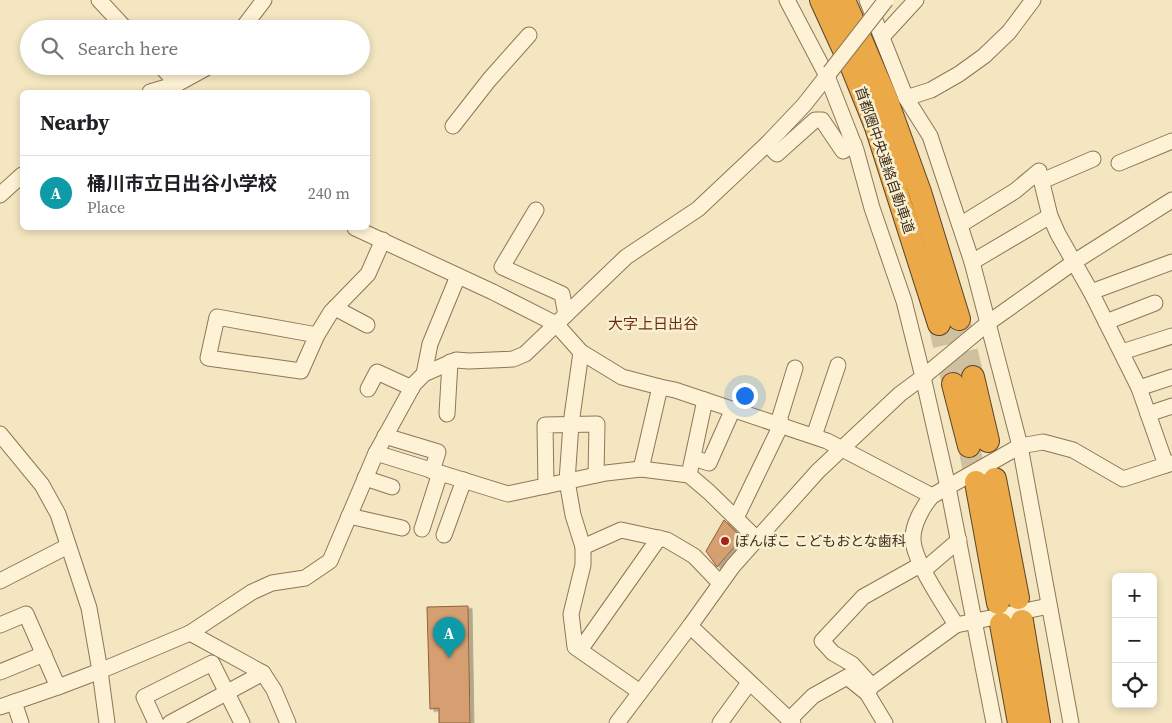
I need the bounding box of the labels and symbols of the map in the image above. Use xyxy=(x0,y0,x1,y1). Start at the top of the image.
street label: 首都圏中央連絡自動車道 xyxy=(850,84,920,236)
district label: 大字上日出谷 xyxy=(608,313,698,334)
your location xyxy=(732,383,758,409)
place label: ぽんぽこ こどもおとな歯科 xyxy=(735,531,906,551)
marker: ぽんぽこ こどもおとな歯科 xyxy=(719,535,731,547)
pin: A xyxy=(433,617,465,658)

